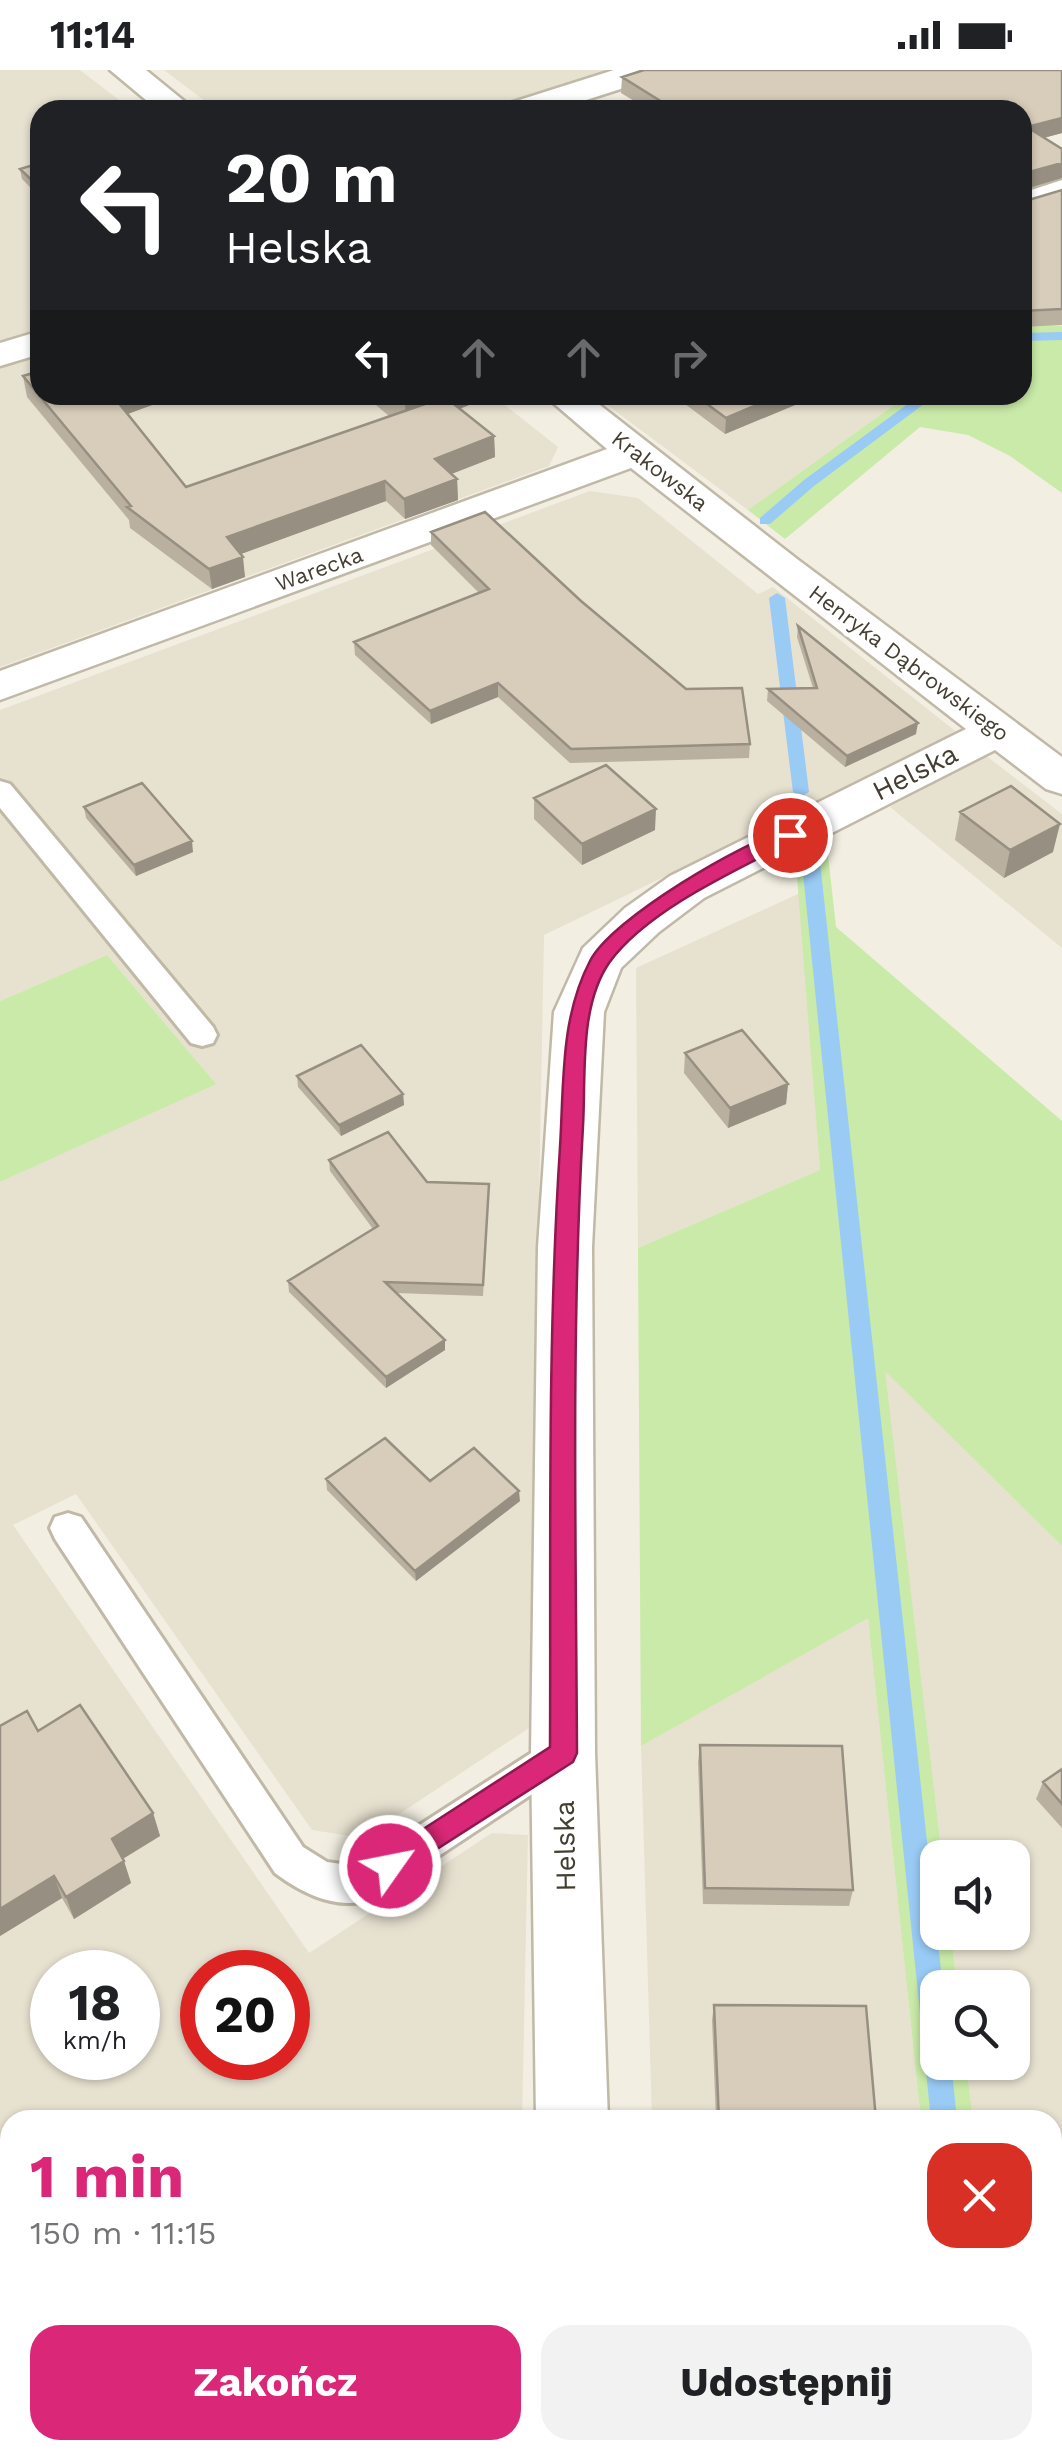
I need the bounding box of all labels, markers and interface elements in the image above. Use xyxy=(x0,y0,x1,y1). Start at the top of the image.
text: 11:14 xyxy=(50,13,135,57)
text: 20 m xyxy=(225,137,398,219)
icon: left xyxy=(60,140,190,270)
text: Helska xyxy=(225,221,372,274)
icon: left xyxy=(346,330,401,385)
icon: ahead xyxy=(451,330,506,385)
icon: ahead xyxy=(556,330,611,385)
icon: right xyxy=(661,330,716,385)
street label: Krakowska xyxy=(607,426,713,516)
street label: Warecka xyxy=(272,542,366,596)
street label: Henryka Dąbrowskiego xyxy=(804,580,1014,746)
street label: Helska xyxy=(867,737,963,807)
pin xyxy=(748,793,833,878)
icon: arrive xyxy=(763,808,818,863)
street label: Helska xyxy=(548,1800,582,1892)
position arrow xyxy=(338,1814,442,1918)
map controls xyxy=(920,1840,1030,2080)
button: sound xyxy=(920,1840,1030,1950)
speed limit sign: 20 xyxy=(180,1950,310,2080)
button: search xyxy=(920,1970,1030,2080)
text: 18 xyxy=(69,1973,121,2032)
text: km/h xyxy=(63,2026,127,2055)
text: 1 min xyxy=(30,2141,184,2212)
button: close xyxy=(927,2143,1032,2248)
text: 150 m · 11:15 xyxy=(30,2214,216,2252)
button: Zakończ xyxy=(30,2325,521,2440)
button: Udostępnij xyxy=(541,2325,1032,2440)

